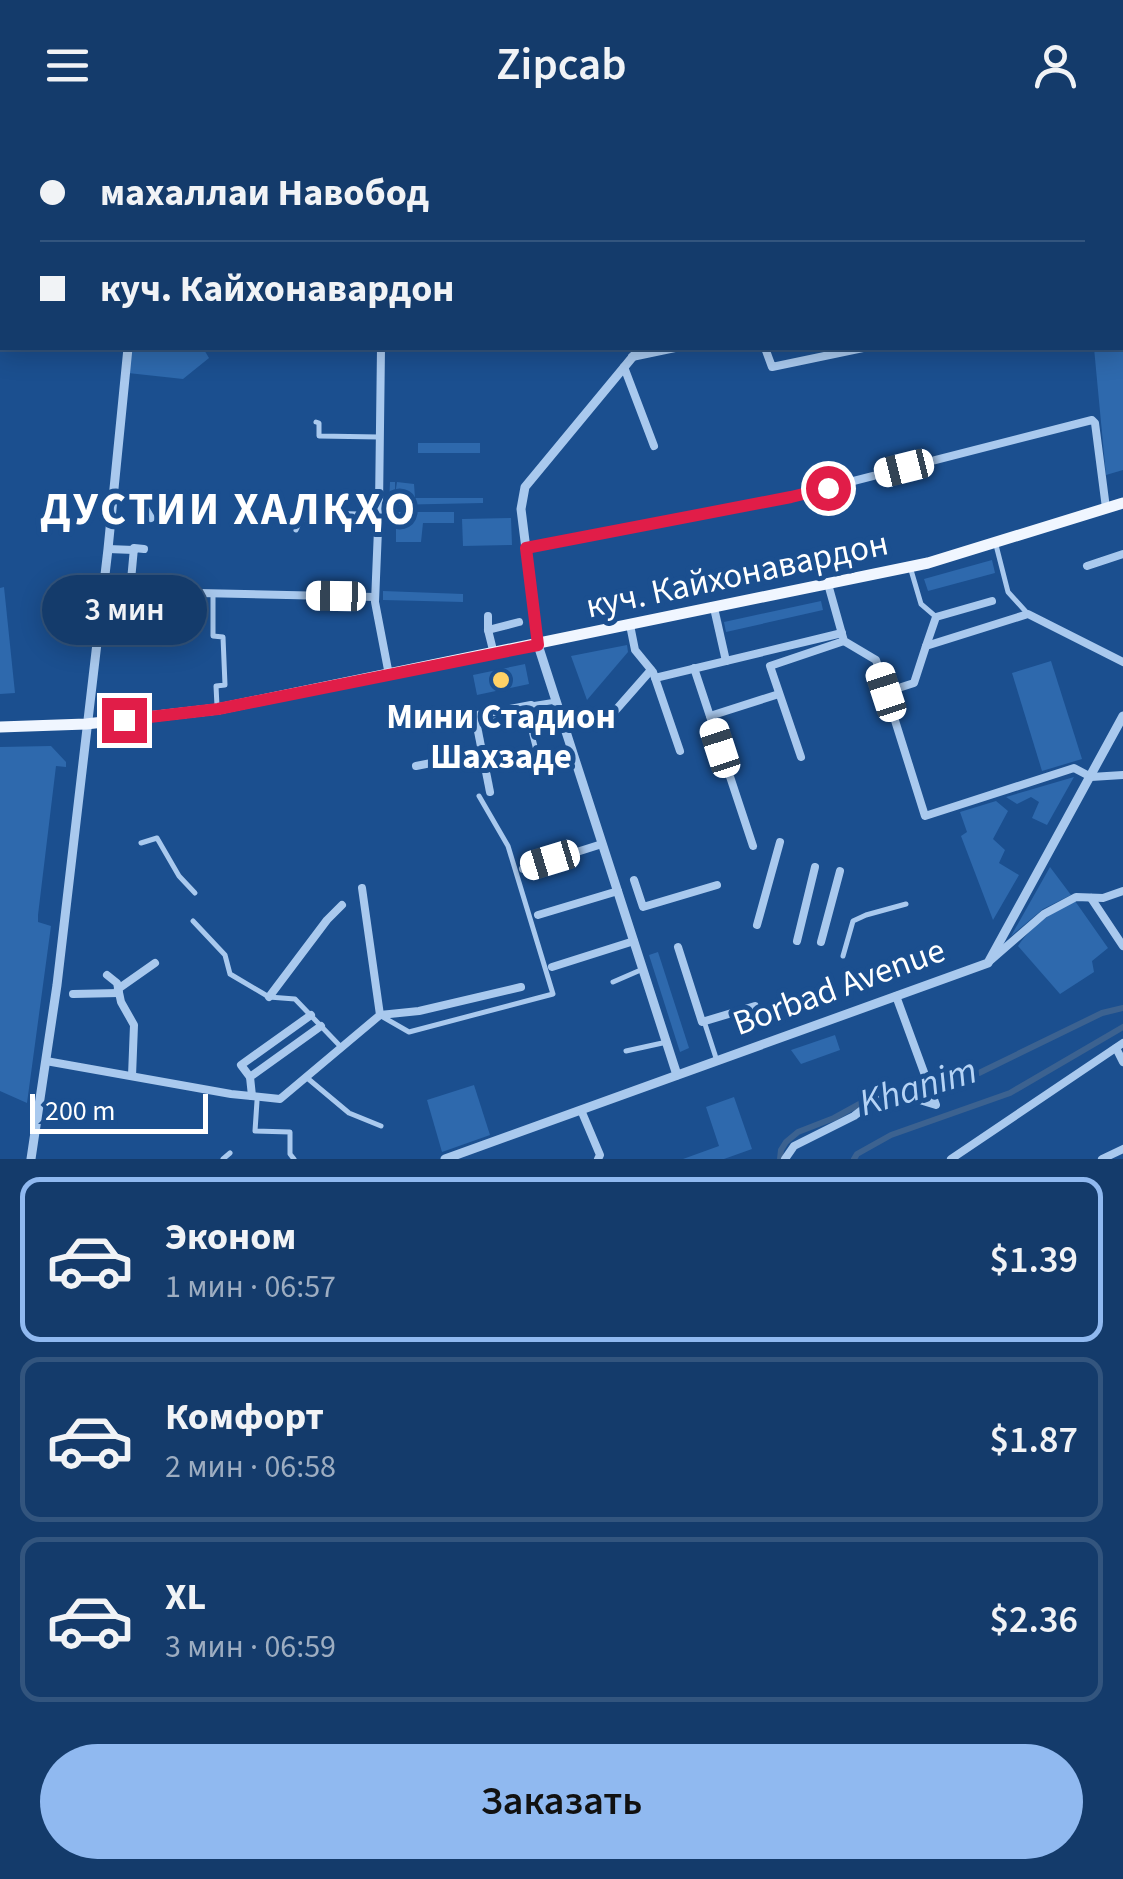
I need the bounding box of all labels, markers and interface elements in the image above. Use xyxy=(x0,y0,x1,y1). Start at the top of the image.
text: Zipcab xyxy=(496,33,627,97)
icon: menu xyxy=(40,38,95,93)
icon: person xyxy=(1028,38,1083,93)
text: махаллаи Навобод xyxy=(100,166,429,220)
text: куч. Кайхонавардон xyxy=(100,262,454,316)
car xyxy=(871,446,937,490)
route start xyxy=(806,466,851,511)
district label: ДУСТИИ ХАЛҚҲО xyxy=(40,478,418,542)
street label: куч. Кайхонавардон xyxy=(581,519,893,631)
callout: 3 мин xyxy=(42,575,206,645)
car xyxy=(306,580,366,612)
text: 3 мин xyxy=(84,587,165,633)
car xyxy=(862,659,910,725)
marker: Мини Стадион Шахзаде xyxy=(490,669,512,691)
place label: Мини Стадион Шахзаде xyxy=(386,692,616,782)
route end xyxy=(102,698,147,743)
car xyxy=(696,715,744,781)
car xyxy=(517,837,583,883)
street label: Borbad Avenue xyxy=(726,925,952,1049)
water label: Khanim xyxy=(852,1044,984,1130)
scale bar xyxy=(30,1089,208,1134)
text: 200 m xyxy=(45,1091,116,1131)
text: Эконом xyxy=(165,1210,296,1264)
icon: car xyxy=(45,1215,135,1305)
text: $1.39 xyxy=(990,1233,1078,1287)
text: 1 мин · 06:57 xyxy=(165,1264,336,1310)
text: Комфорт xyxy=(165,1390,324,1444)
icon: car xyxy=(45,1395,135,1485)
text: $1.87 xyxy=(990,1413,1078,1467)
text: 2 мин · 06:58 xyxy=(165,1444,336,1490)
text: XL xyxy=(165,1570,206,1624)
icon: car xyxy=(45,1575,135,1665)
text: $2.36 xyxy=(990,1593,1078,1647)
text: 3 мин · 06:59 xyxy=(165,1624,336,1670)
button: Заказать xyxy=(40,1744,1083,1859)

